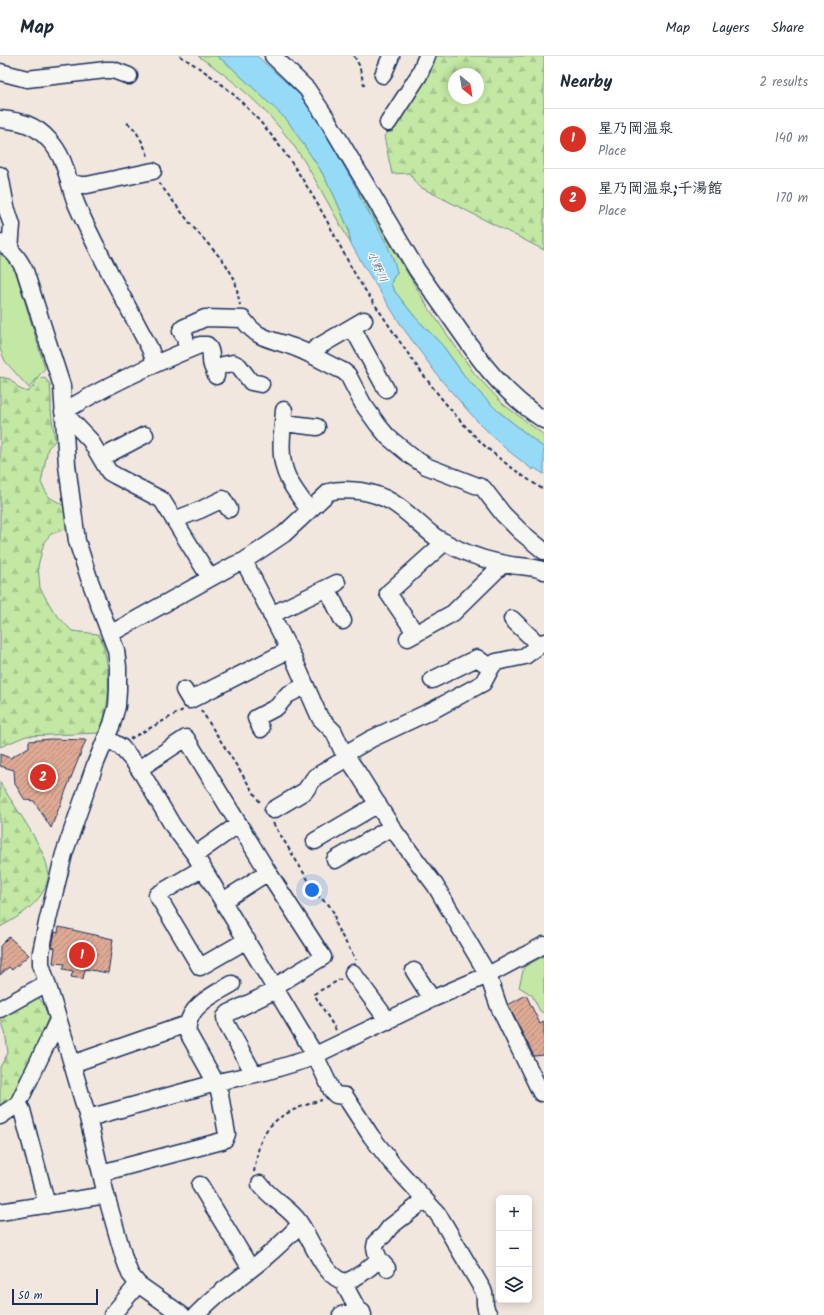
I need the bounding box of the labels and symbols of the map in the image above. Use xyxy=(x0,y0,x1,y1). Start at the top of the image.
north arrow xyxy=(448,68,484,104)
water label: 小野川 xyxy=(362,248,392,286)
pin: 2 xyxy=(30,762,56,792)
your location xyxy=(302,880,322,900)
pin: 1 xyxy=(69,940,95,970)
scale bar xyxy=(12,1287,98,1306)

